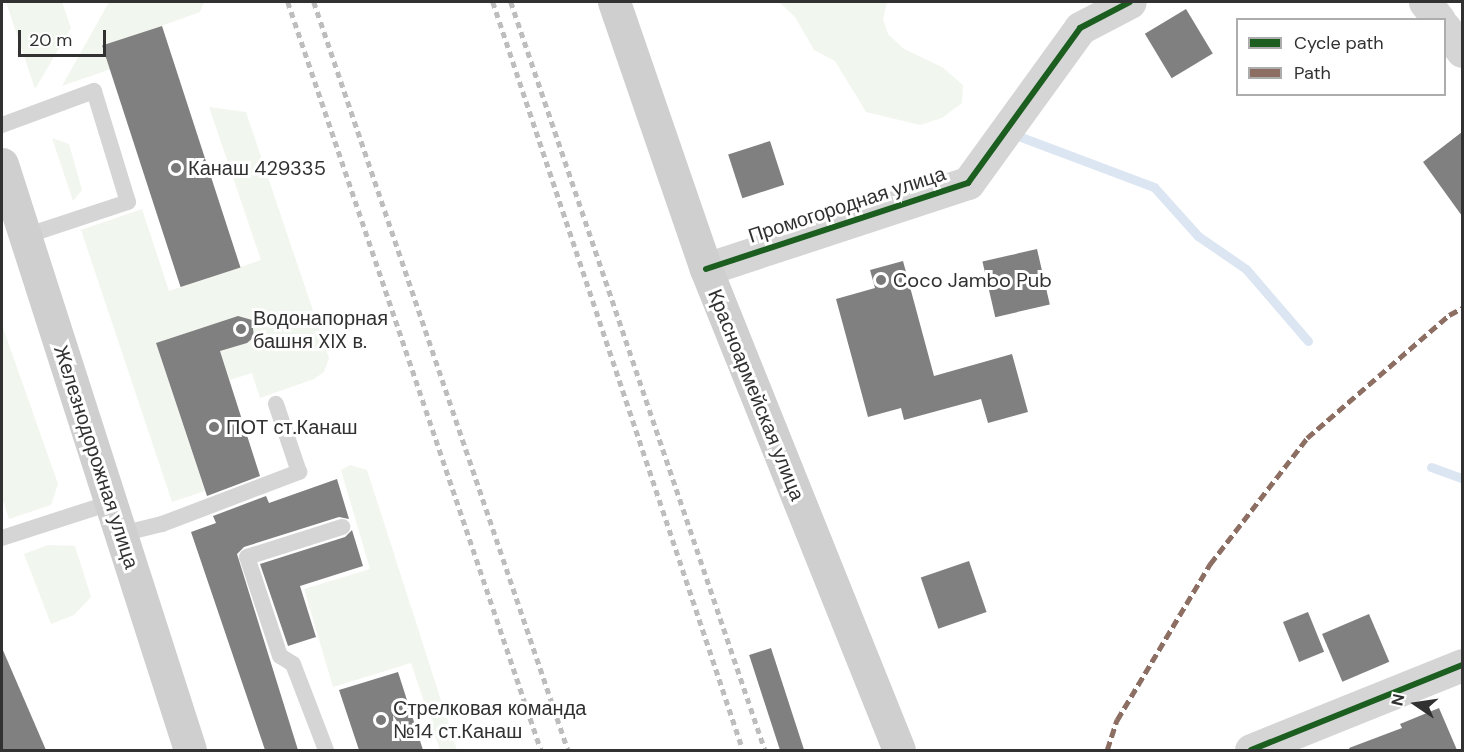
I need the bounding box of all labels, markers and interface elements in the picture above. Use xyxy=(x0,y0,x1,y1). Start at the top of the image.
scale bar xyxy=(21,18,110,56)
legend xyxy=(1236,18,1446,96)
text: 20 m xyxy=(29,28,72,52)
text: Cycle path xyxy=(1294,31,1384,55)
text: Path xyxy=(1294,61,1331,85)
place label: Канаш 429335 xyxy=(188,156,326,180)
marker: Канаш 429335 xyxy=(169,161,183,175)
street label: Промогородная улица xyxy=(745,162,949,248)
place label: Coco Jambo Pub xyxy=(893,268,1052,292)
marker: Coco Jambo Pub xyxy=(874,273,888,287)
street label: Красноармейская улица xyxy=(703,286,809,504)
place label: Водонапорная башня XIX в. xyxy=(253,306,388,353)
marker: Водонапорная башня XIX в. xyxy=(234,322,248,336)
street label: Железнодорожная улица xyxy=(49,342,143,572)
place label: ПОТ ст.Канаш xyxy=(226,415,358,439)
marker: ПОТ ст.Канаш xyxy=(207,420,221,434)
north arrow xyxy=(1386,674,1446,734)
text: N xyxy=(1386,692,1410,708)
place label: Стрелковая команда №14 ст.Канаш xyxy=(393,696,586,743)
marker: Стрелковая команда №14 ст.Канаш xyxy=(374,713,388,727)

